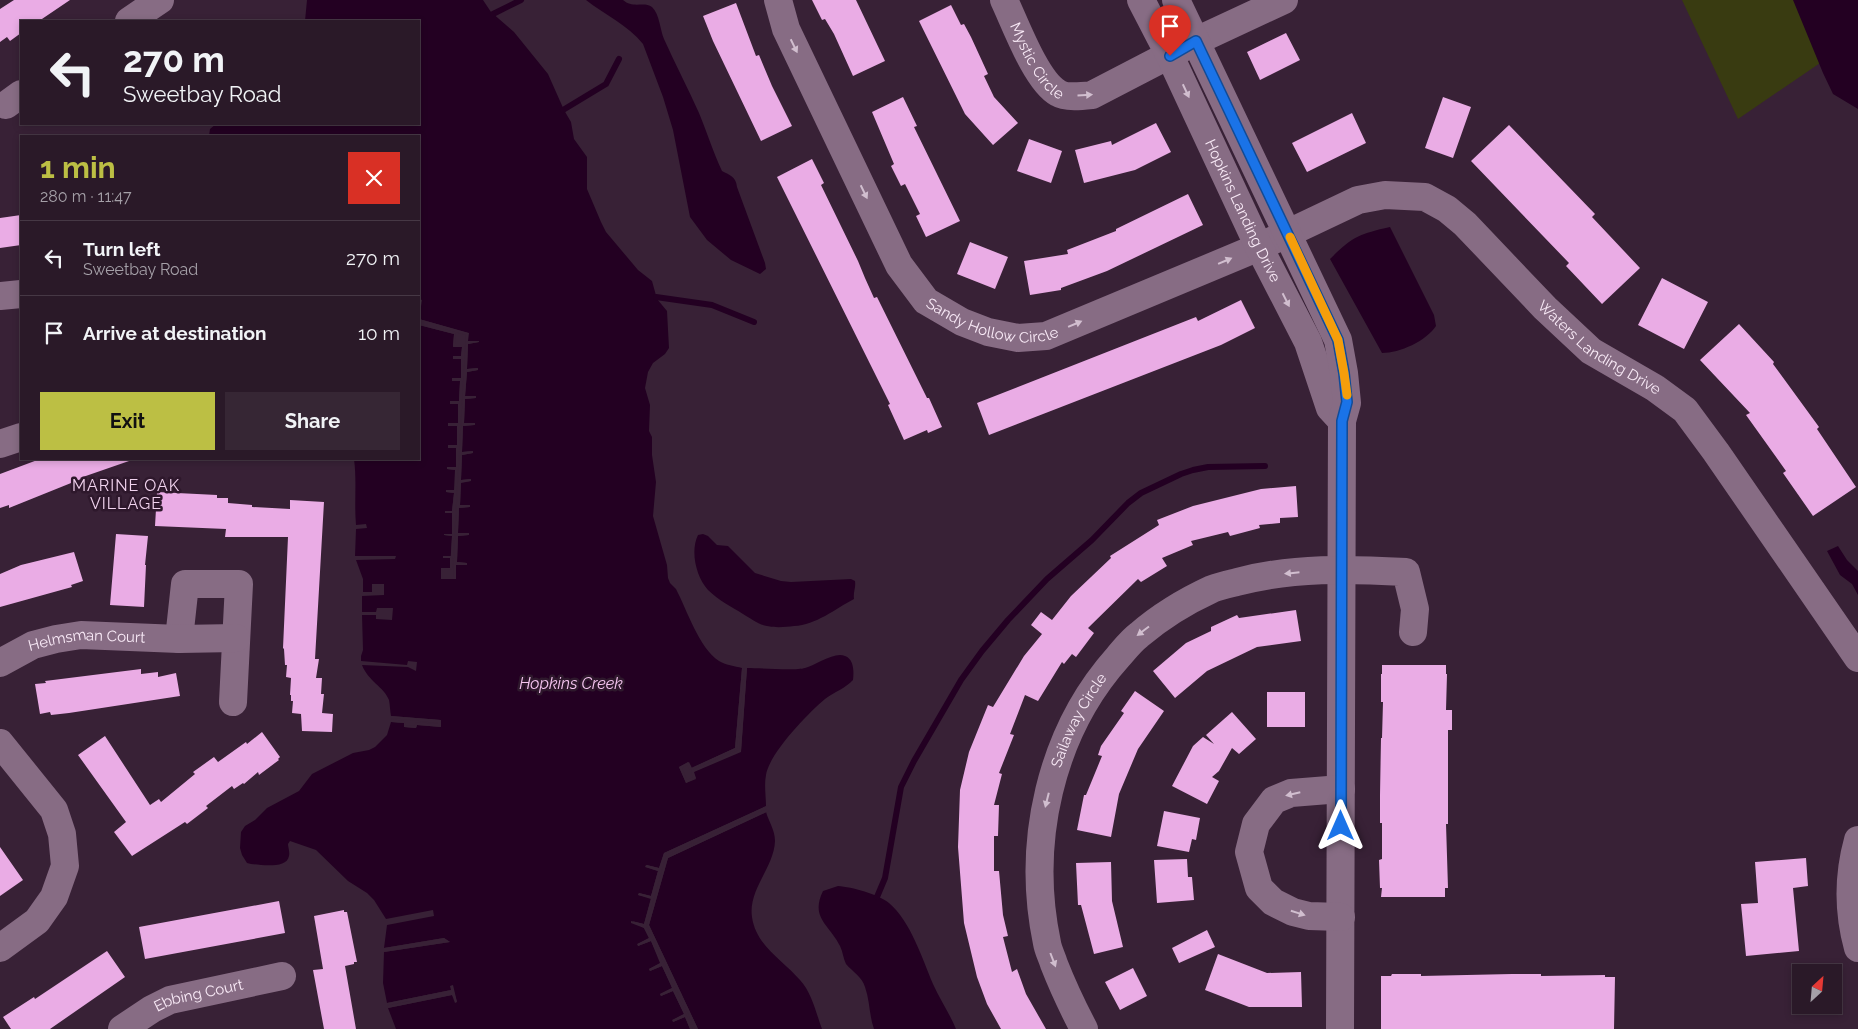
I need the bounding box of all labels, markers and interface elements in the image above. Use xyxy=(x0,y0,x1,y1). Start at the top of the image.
pin xyxy=(1149,5,1191,56)
icon: arrive xyxy=(1156,12,1184,40)
street label: Mystic Circle xyxy=(1006,20,1067,104)
text: 270 m xyxy=(123,39,225,80)
one-way arrow xyxy=(790,39,798,53)
icon: left xyxy=(40,40,105,105)
text: Sweetbay Road xyxy=(123,81,282,107)
one-way arrow xyxy=(1182,84,1190,98)
one-way arrow xyxy=(1077,91,1093,99)
street label: Hopkins Landing Drive xyxy=(1201,136,1285,285)
text: 1 min xyxy=(40,150,116,185)
button: close xyxy=(348,152,400,204)
one-way arrow xyxy=(860,185,868,200)
text: 280 m · 11:47 xyxy=(40,187,132,206)
text: Turn left xyxy=(83,238,160,260)
icon: left xyxy=(40,244,68,272)
text: 270 m xyxy=(346,247,400,269)
one-way arrow xyxy=(1218,257,1232,265)
text: Sweetbay Road xyxy=(83,260,198,279)
one-way arrow xyxy=(1282,293,1290,308)
street label: Sandy Hollow Circle xyxy=(923,294,1061,347)
street label: Waters Landing Drive xyxy=(1534,297,1665,398)
icon: arrive xyxy=(40,319,68,347)
one-way arrow xyxy=(1068,320,1082,328)
text: Arrive at destination xyxy=(83,322,267,344)
text: 10 m xyxy=(358,322,400,344)
button: Exit xyxy=(40,392,215,450)
button: Share xyxy=(225,392,400,450)
district label: MARINE OAK VILLAGE xyxy=(72,476,180,513)
one-way arrow xyxy=(1283,569,1299,577)
street label: Helmsman Court xyxy=(26,625,146,655)
one-way arrow xyxy=(1136,626,1150,636)
street label: Sailaway Circle xyxy=(1047,669,1111,770)
water label: Hopkins Creek xyxy=(519,674,623,693)
one-way arrow xyxy=(1285,790,1300,798)
one-way arrow xyxy=(1043,792,1051,807)
position arrow xyxy=(1314,799,1366,851)
one-way arrow xyxy=(1290,909,1305,917)
one-way arrow xyxy=(1049,953,1057,968)
north arrow xyxy=(1792,964,1842,1014)
map controls xyxy=(1792,964,1842,1014)
street label: Ebbing Court xyxy=(151,976,245,1016)

